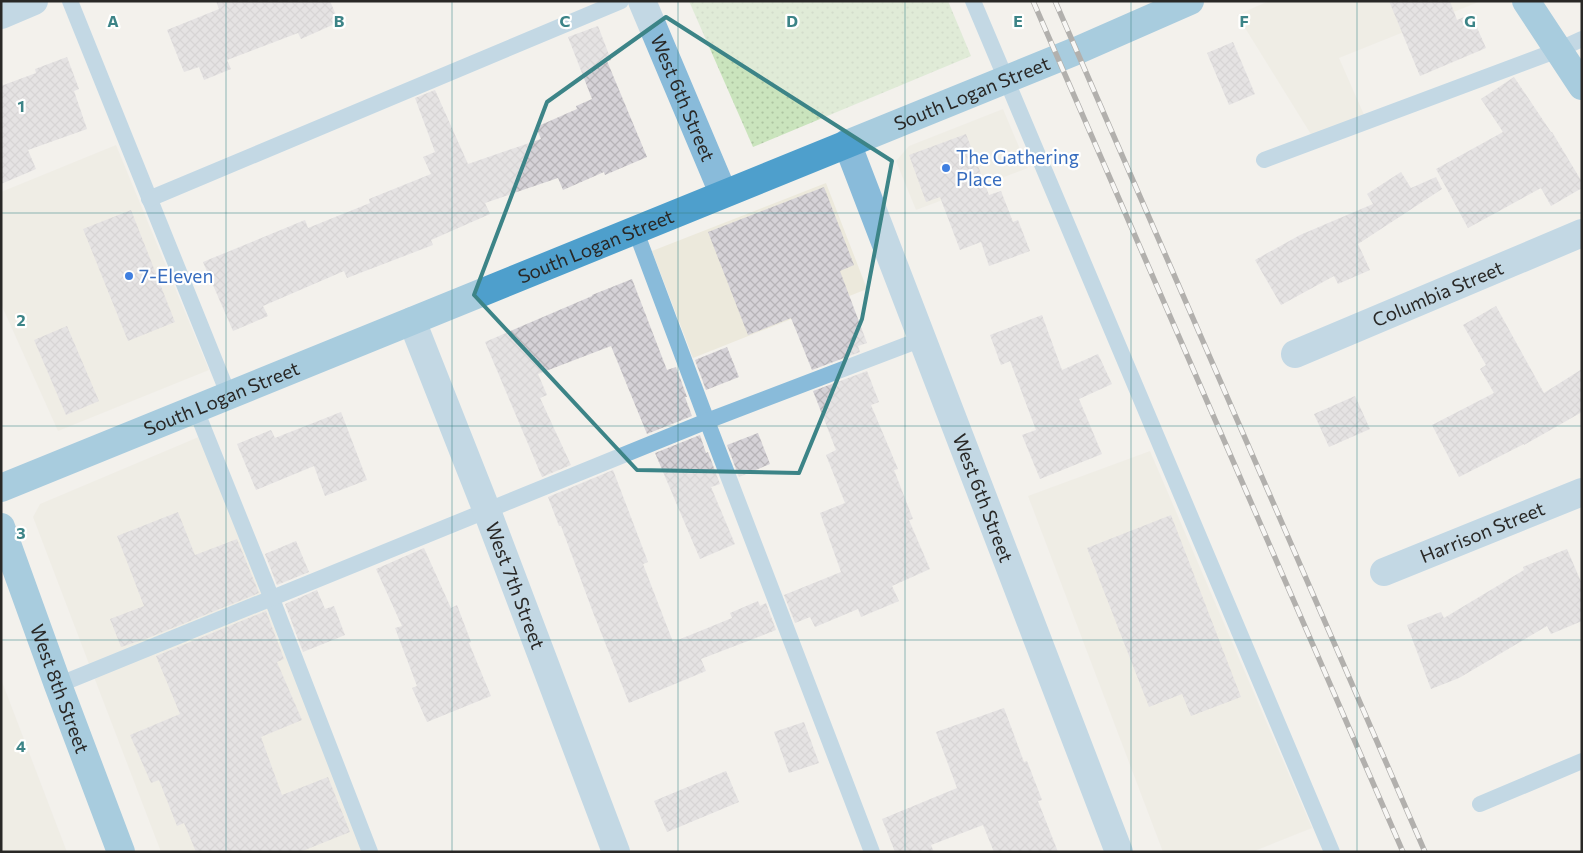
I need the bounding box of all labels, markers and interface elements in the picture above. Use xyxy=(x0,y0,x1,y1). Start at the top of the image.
text: A xyxy=(107,11,119,30)
text: B xyxy=(334,11,345,30)
text: C xyxy=(560,11,571,30)
text: D xyxy=(786,11,798,30)
text: E xyxy=(1013,11,1023,30)
text: F xyxy=(1239,11,1249,30)
text: G xyxy=(1464,11,1476,30)
street label: West 6th Street xyxy=(646,31,720,165)
street label: South Logan Street xyxy=(890,51,1053,135)
text: 1 xyxy=(17,96,25,115)
place label: The Gathering Place xyxy=(956,145,1079,190)
marker: The Gathering Place xyxy=(940,162,952,174)
street label: South Logan Street xyxy=(514,204,677,288)
street label: Columbia Street xyxy=(1369,255,1507,331)
place label: 7-Eleven xyxy=(139,264,213,287)
marker: 7-Eleven xyxy=(123,270,135,282)
text: 2 xyxy=(16,310,26,329)
street label: South Logan Street xyxy=(140,356,303,440)
street label: West 6th Street xyxy=(949,430,1019,565)
street label: Harrison Street xyxy=(1416,496,1548,567)
street label: West 7th Street xyxy=(481,519,550,652)
text: 3 xyxy=(16,523,26,542)
street label: West 8th Street xyxy=(26,621,95,756)
text: 4 xyxy=(16,736,26,755)

